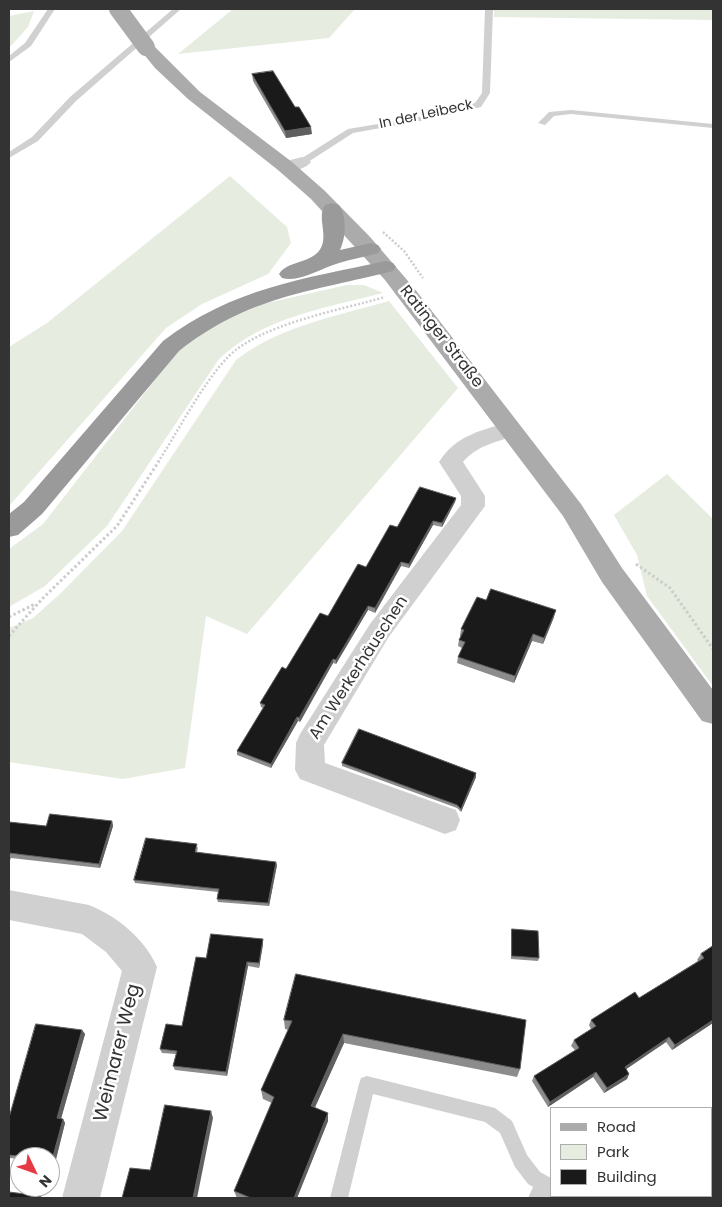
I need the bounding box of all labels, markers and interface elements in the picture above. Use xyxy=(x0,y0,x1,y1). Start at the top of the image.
street label: In der Leibeck xyxy=(378,97,474,133)
street label: Ratinger Straße xyxy=(395,282,487,392)
street label: Am Werkerhäuschen xyxy=(305,593,413,743)
street label: Weimarer Weg xyxy=(90,982,146,1124)
legend xyxy=(550,1107,712,1197)
text: Road xyxy=(597,1116,636,1137)
text: Park xyxy=(597,1141,629,1162)
north arrow xyxy=(10,1147,60,1197)
text: Building xyxy=(597,1166,657,1187)
text: N xyxy=(34,1171,56,1192)

